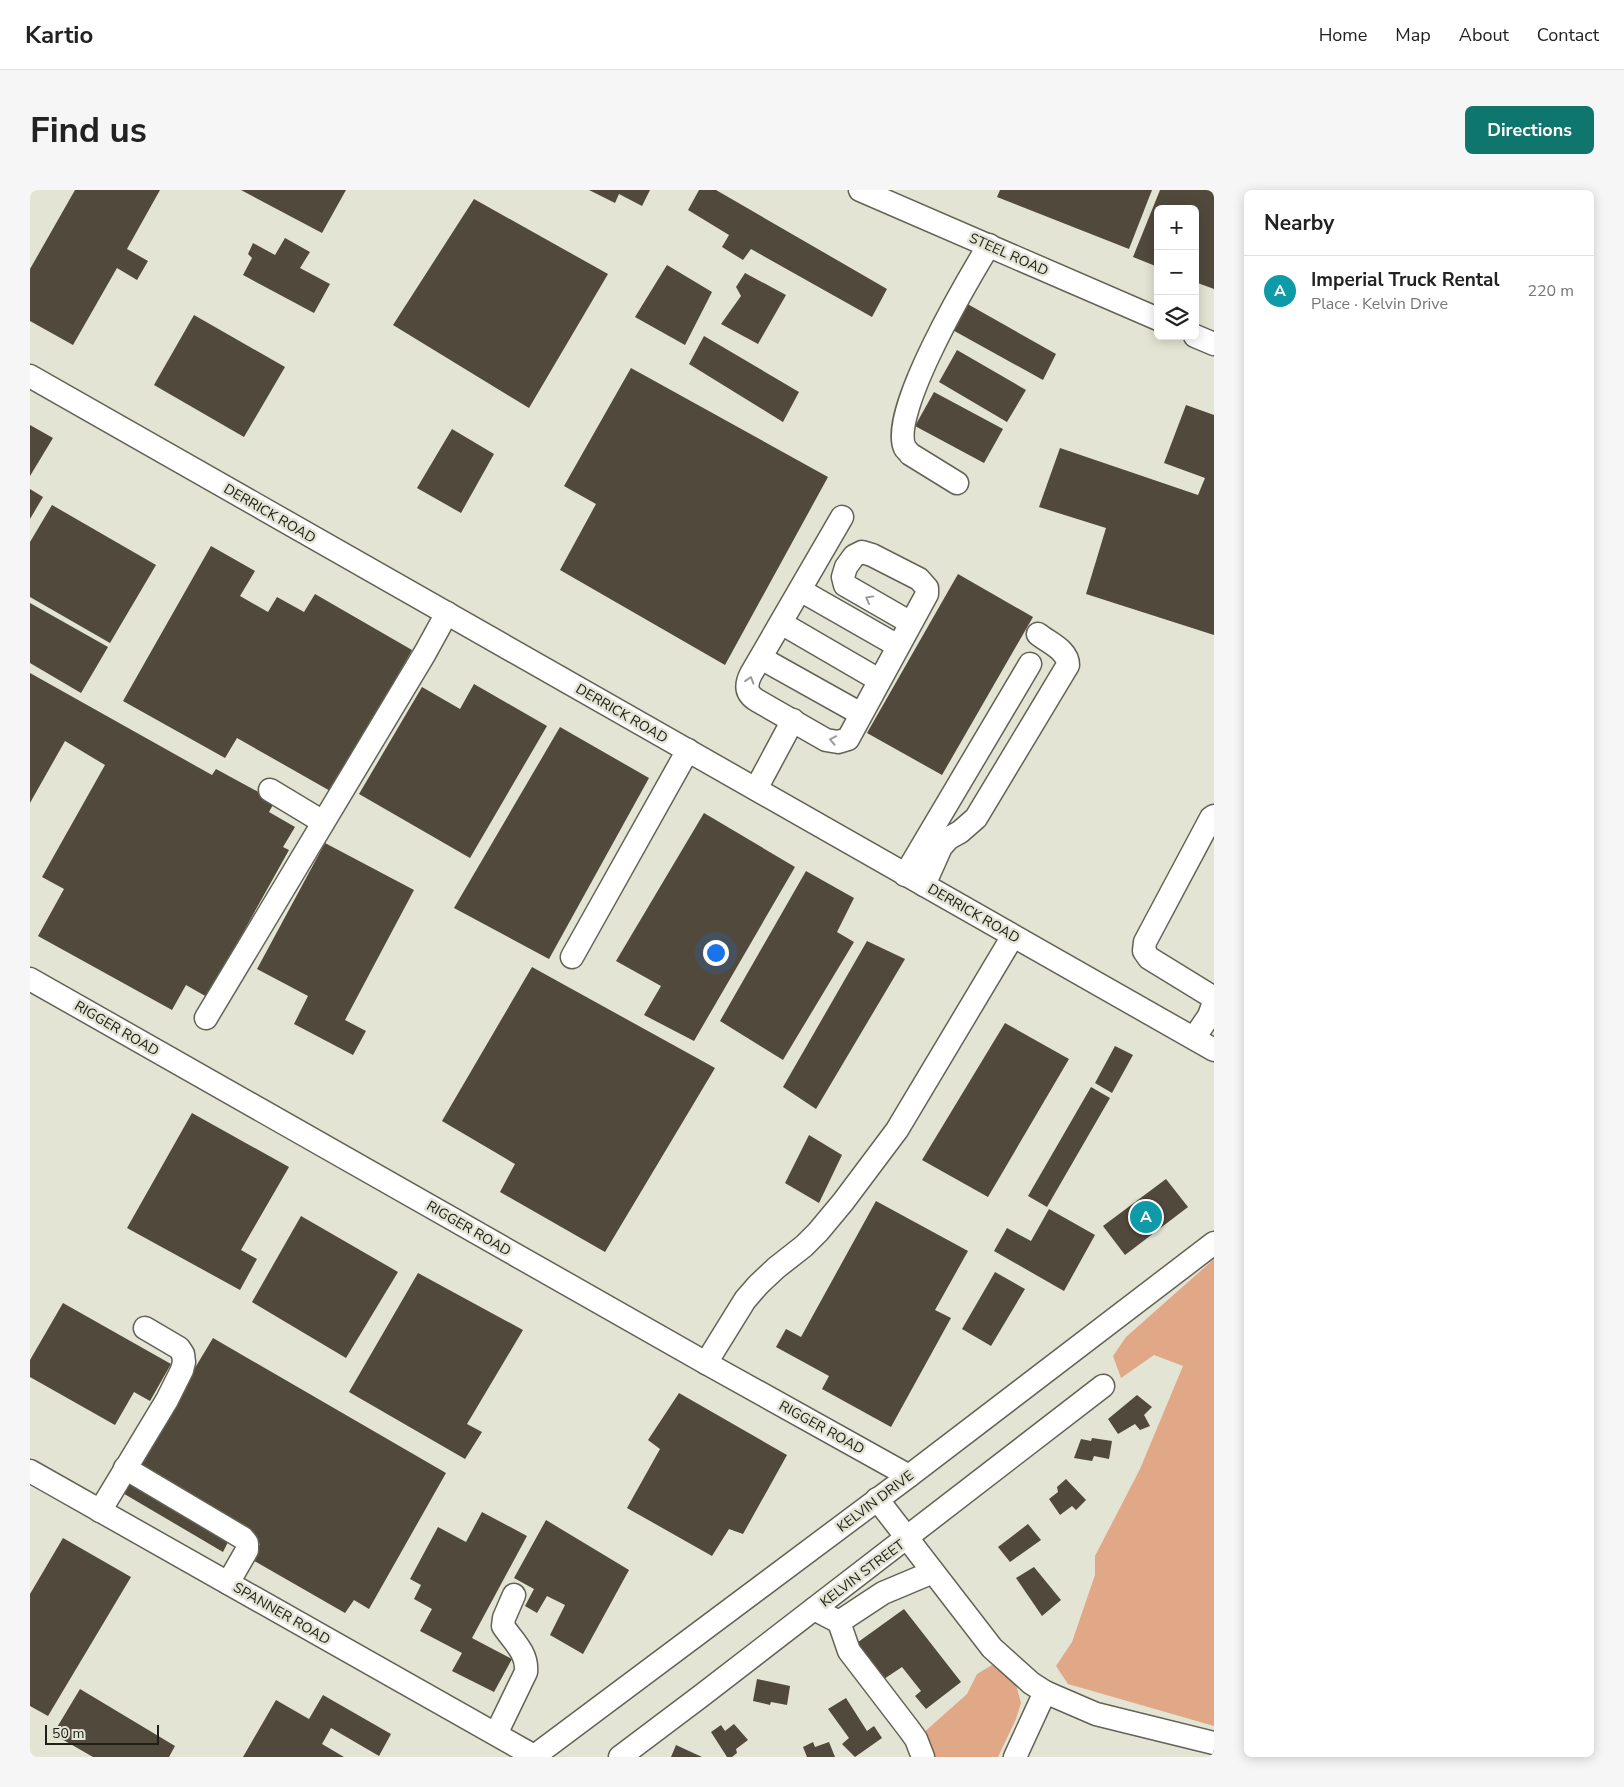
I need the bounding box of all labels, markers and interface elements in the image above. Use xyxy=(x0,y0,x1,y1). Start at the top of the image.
text: Kartio xyxy=(25,19,93,51)
text: Home xyxy=(1319,23,1367,47)
text: Map xyxy=(1395,23,1431,47)
text: About xyxy=(1459,23,1509,47)
text: Contact xyxy=(1537,23,1599,47)
button: Directions xyxy=(1465,106,1594,154)
text: Find us xyxy=(30,107,147,154)
map controls xyxy=(1154,205,1199,340)
button: + xyxy=(1154,205,1199,250)
text: Nearby xyxy=(1264,209,1334,237)
street label: STEEL ROAD xyxy=(966,229,1051,280)
button: − xyxy=(1154,250,1199,295)
text: Imperial Truck Rental xyxy=(1311,267,1500,293)
text: A xyxy=(1274,280,1286,302)
text: 220 m xyxy=(1527,280,1574,302)
text: Place · Kelvin Drive xyxy=(1311,293,1448,315)
button: layers xyxy=(1154,295,1199,340)
street label: DERRICK ROAD xyxy=(220,479,319,547)
one-way arrow xyxy=(865,595,874,605)
one-way arrow xyxy=(744,676,754,685)
street label: DERRICK ROAD xyxy=(572,679,671,747)
one-way arrow xyxy=(828,735,837,746)
street label: DERRICK ROAD xyxy=(924,879,1023,947)
your location xyxy=(703,940,729,966)
street label: RIGGER ROAD xyxy=(71,996,163,1060)
street label: RIGGER ROAD xyxy=(423,1196,515,1260)
pin: A xyxy=(1130,1198,1162,1236)
street label: RIGGER ROAD xyxy=(776,1396,868,1459)
street label: KELVIN DRIVE xyxy=(833,1466,918,1537)
street label: KELVIN STREET xyxy=(816,1535,909,1611)
street label: SPANNER ROAD xyxy=(230,1578,334,1649)
scale bar xyxy=(45,1722,159,1745)
text: 50 m xyxy=(52,1724,84,1743)

